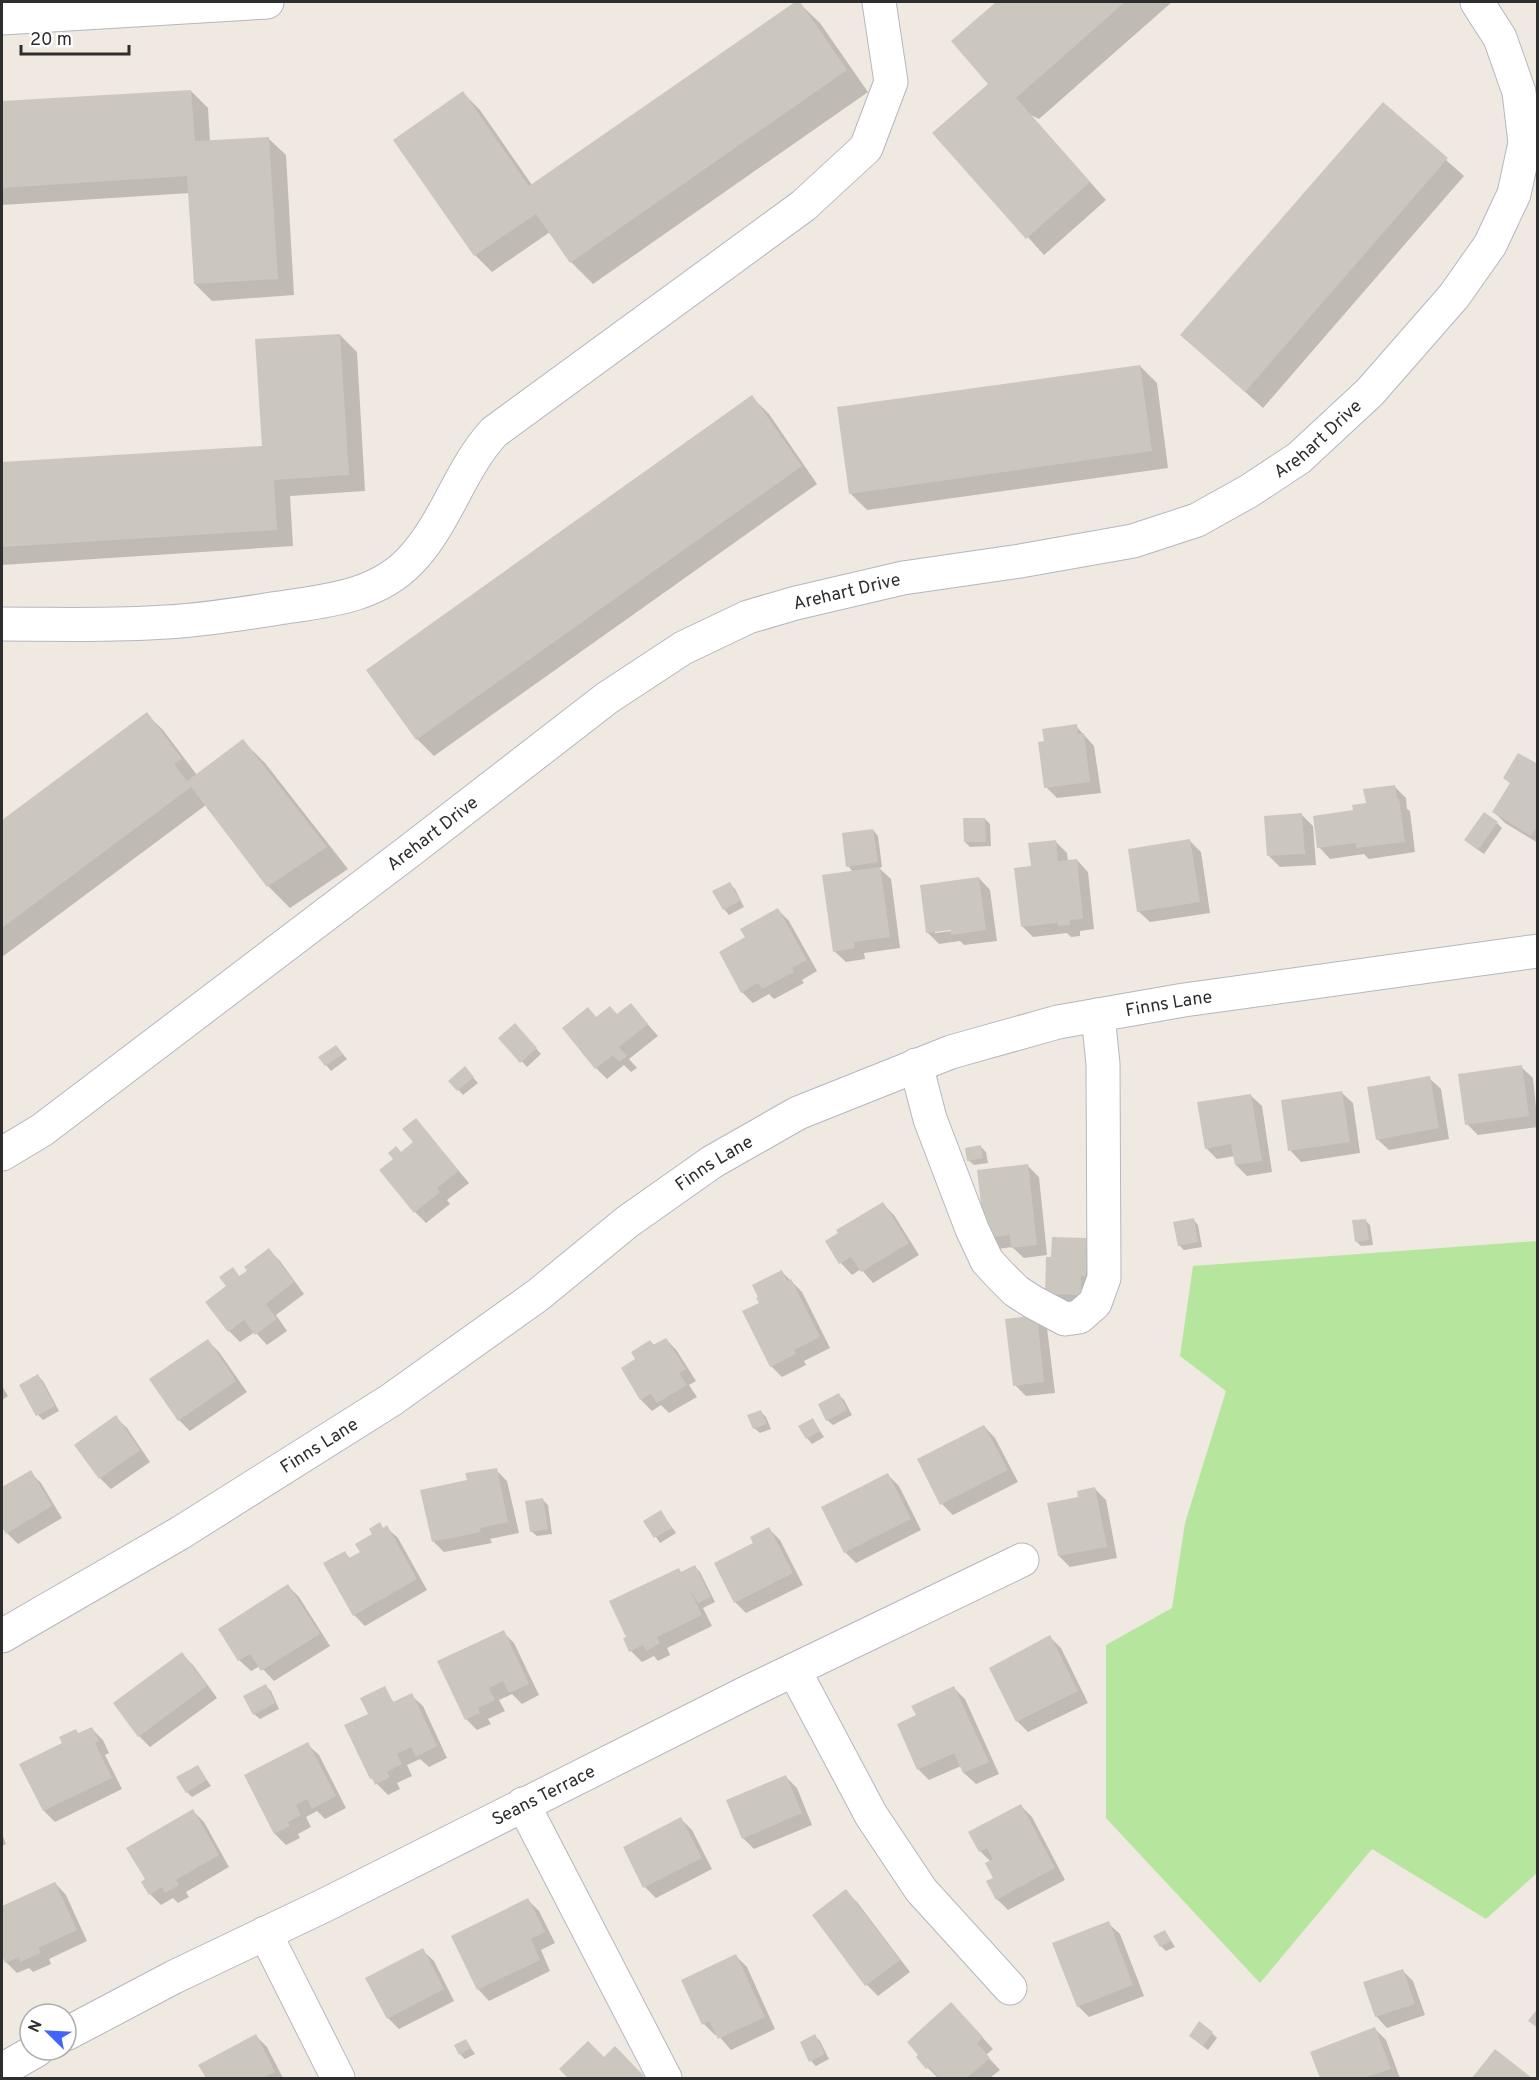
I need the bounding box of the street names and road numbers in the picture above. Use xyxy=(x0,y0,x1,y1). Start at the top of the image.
street label: Arehart Drive xyxy=(1270,395,1367,484)
street label: Arehart Drive xyxy=(791,569,903,616)
street label: Arehart Drive xyxy=(383,792,484,877)
street label: Finns Lane xyxy=(1124,986,1214,1023)
street label: Finns Lane xyxy=(671,1131,758,1197)
street label: Finns Lane xyxy=(277,1414,363,1480)
street label: Seans Terrace xyxy=(489,1761,600,1832)

